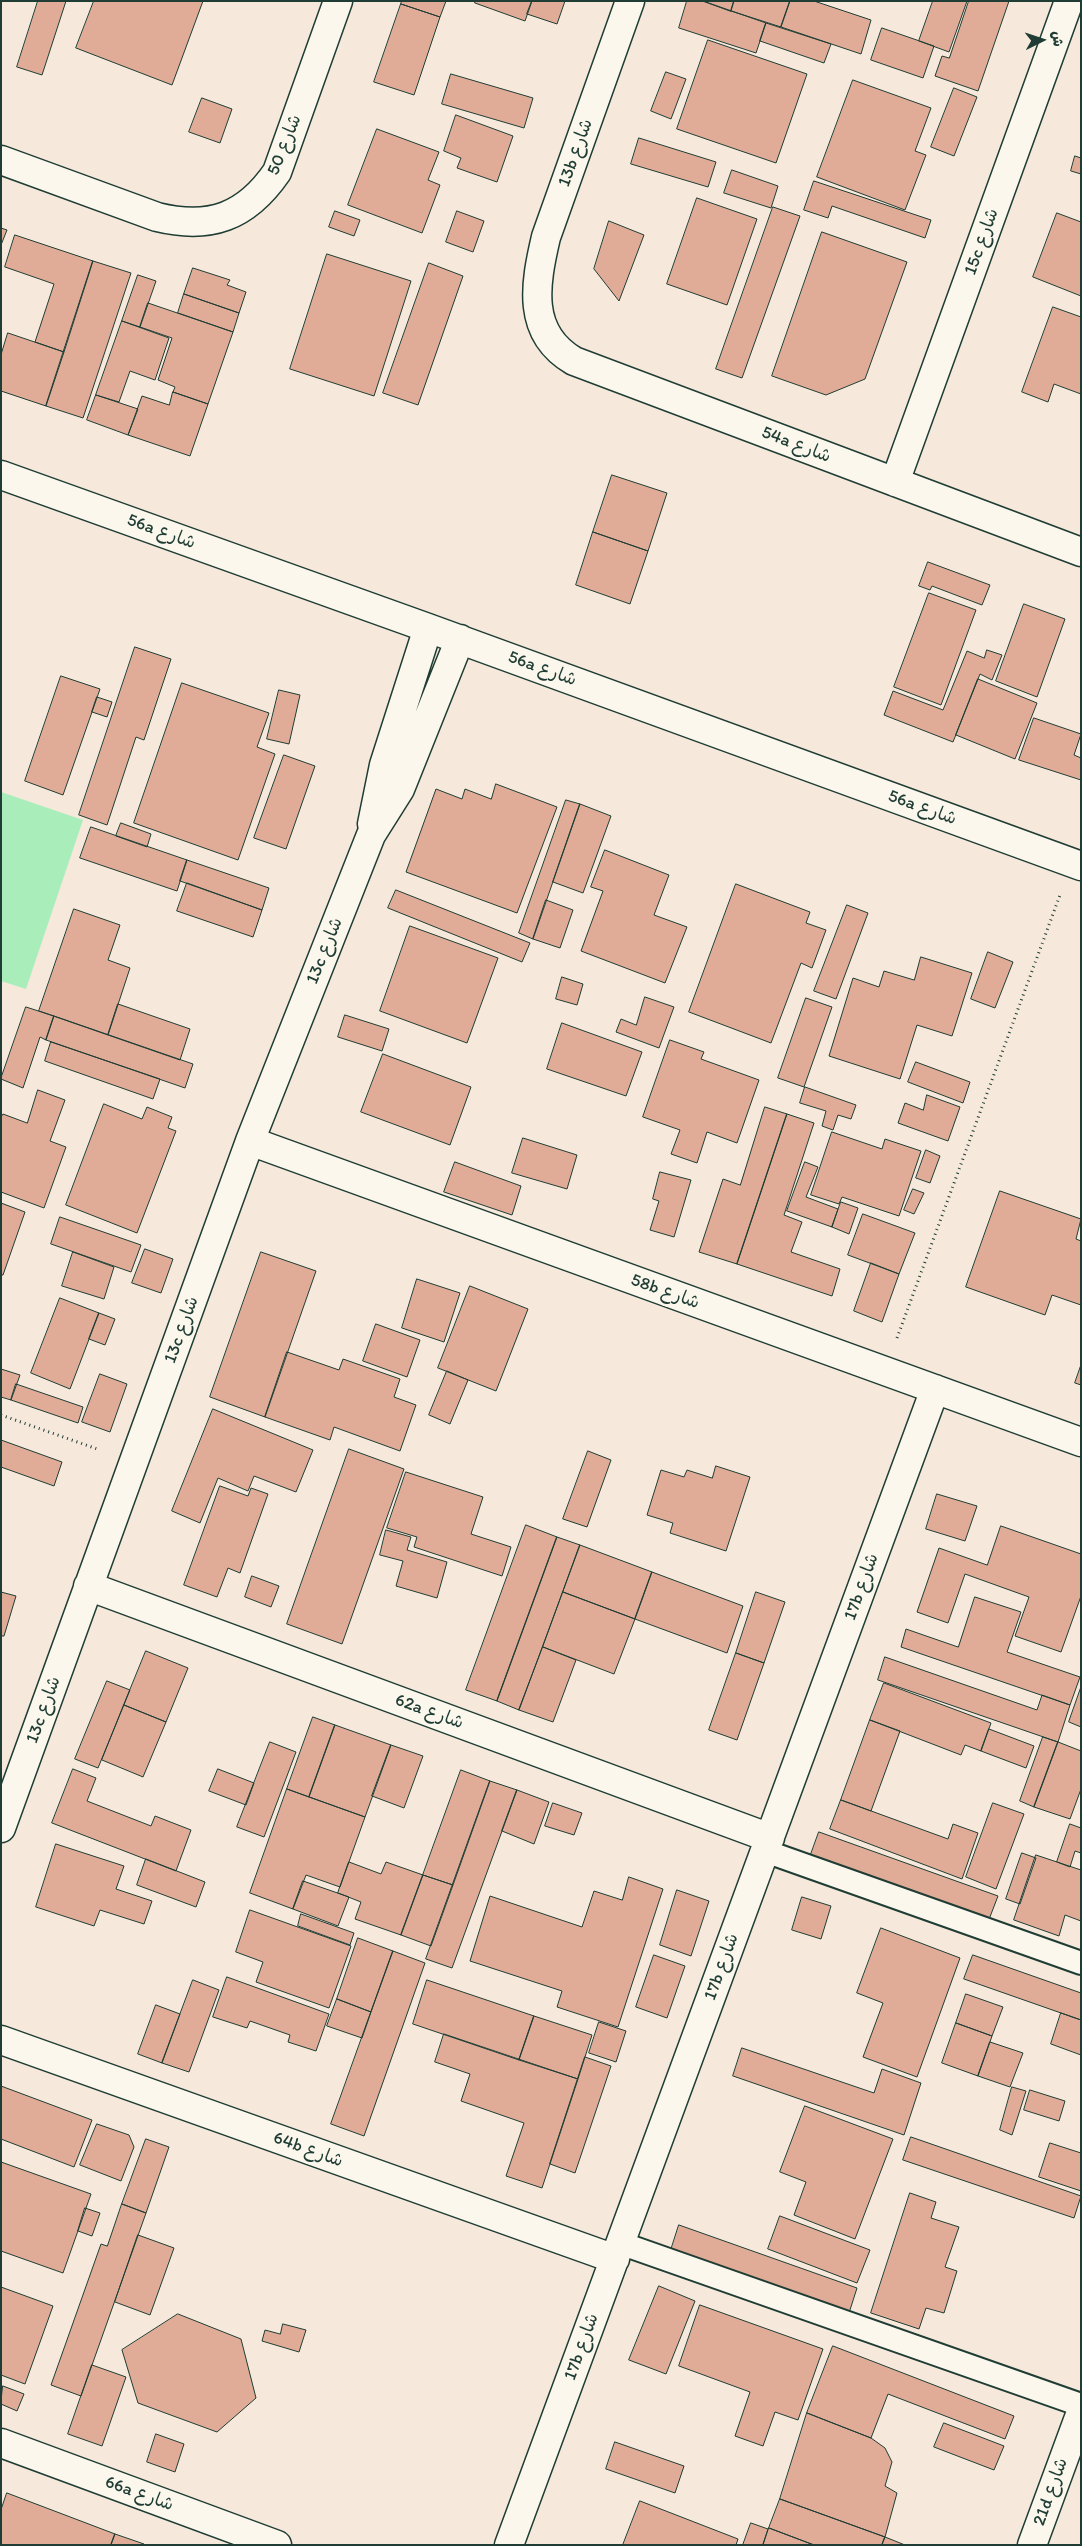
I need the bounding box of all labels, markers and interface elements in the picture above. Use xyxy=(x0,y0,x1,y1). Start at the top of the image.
north arrow xyxy=(1017,15,1067,65)
text: ش xyxy=(1048,31,1066,47)
street label: شارع 50 xyxy=(263,111,307,179)
street label: 13b شارع xyxy=(554,116,598,190)
street label: 15c شارع xyxy=(960,206,1004,278)
street label: 54a شارع xyxy=(758,422,834,468)
street label: 56a شارع xyxy=(124,510,198,554)
street label: 56a شارع xyxy=(505,647,579,691)
street label: 56a شارع xyxy=(885,786,959,830)
street label: 13c شارع xyxy=(302,915,348,987)
street label: 58b شارع xyxy=(628,1270,702,1314)
street label: 13c شارع xyxy=(160,1294,204,1366)
street label: 17b شارع xyxy=(840,1551,884,1623)
street label: 13c شارع xyxy=(22,1674,66,1746)
street label: 62a شارع xyxy=(392,1690,466,1734)
street label: 17b شارع xyxy=(700,1931,744,2003)
street label: 64b شارع xyxy=(270,2127,346,2173)
street label: 17b شارع xyxy=(560,2311,604,2383)
street label: 21d شارع xyxy=(1029,2455,1073,2529)
street label: 66a شارع xyxy=(102,2472,176,2516)

